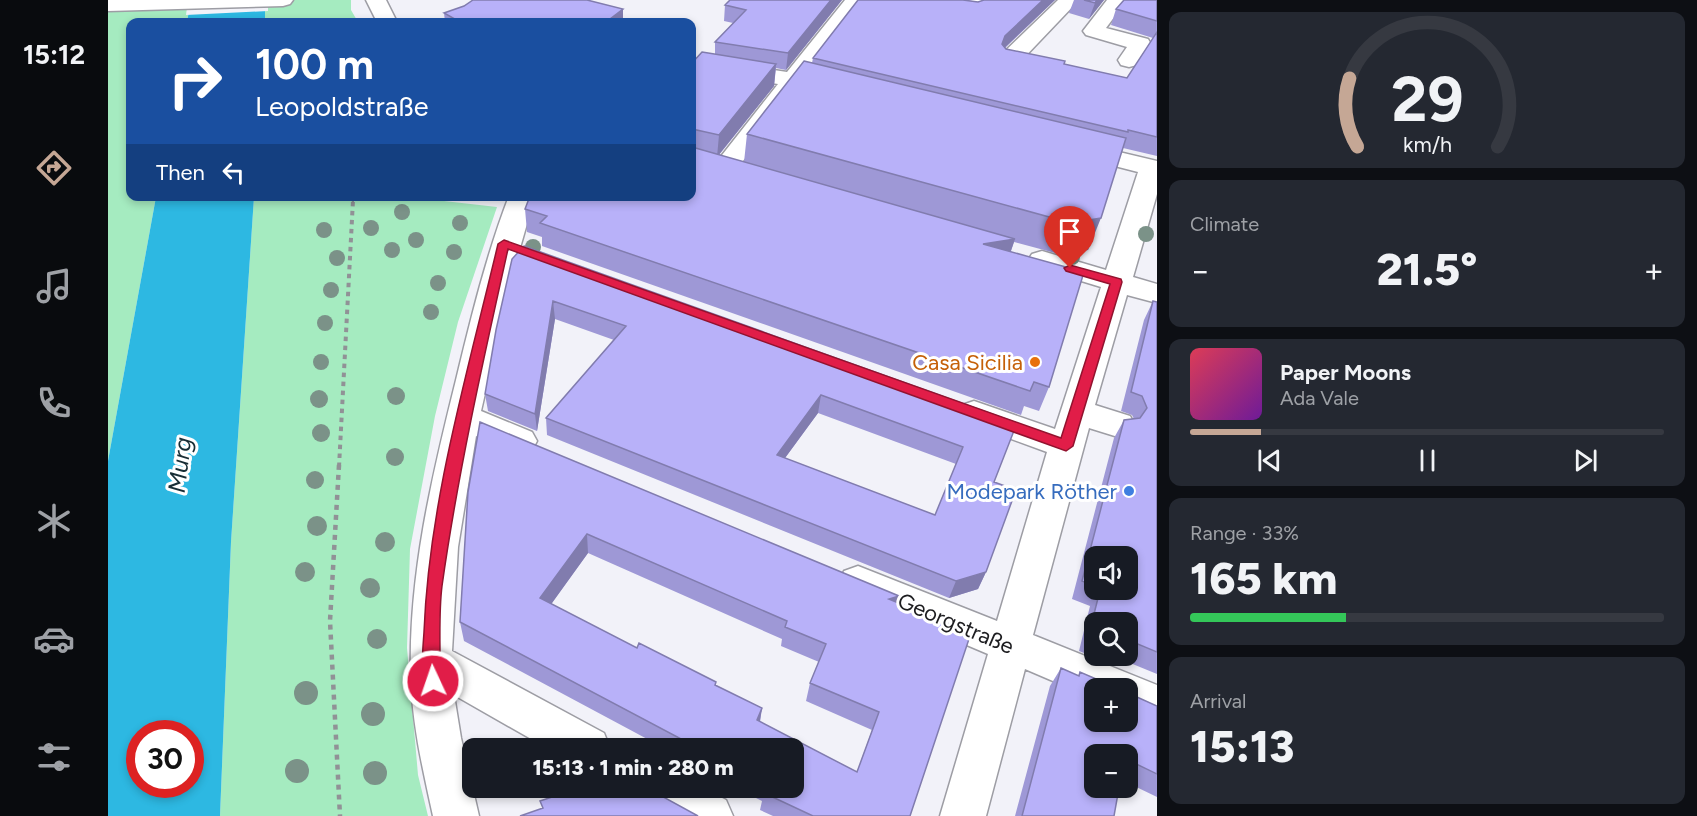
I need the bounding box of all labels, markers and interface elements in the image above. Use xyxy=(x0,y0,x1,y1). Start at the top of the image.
text: 15:12 xyxy=(23,38,85,71)
text: 100 m xyxy=(255,39,374,90)
icon: right xyxy=(156,42,234,120)
text: 29 xyxy=(1391,62,1463,137)
text: Leopoldstraße xyxy=(255,90,428,123)
text: km/h xyxy=(1403,132,1451,157)
icon: directions xyxy=(33,147,75,189)
icon: left xyxy=(217,156,250,189)
text: Then xyxy=(156,159,205,186)
pin xyxy=(1044,206,1095,268)
text: Climate xyxy=(1190,212,1259,236)
icon: arrive xyxy=(1053,215,1086,248)
text: 21.5° xyxy=(1376,242,1478,296)
text: − xyxy=(1190,251,1211,290)
text: + xyxy=(1643,251,1664,290)
icon: music xyxy=(33,265,75,307)
place label: Casa Sicilia xyxy=(912,349,1023,376)
marker: Casa Sicilia xyxy=(1028,355,1042,369)
text: Paper Moons xyxy=(1280,359,1411,386)
icon: phone xyxy=(33,382,75,424)
text: Ada Vale xyxy=(1280,386,1359,410)
water label: Murg xyxy=(162,435,197,494)
icon: previous xyxy=(1253,444,1286,477)
icon: pause xyxy=(1411,444,1444,477)
icon: next xyxy=(1569,444,1602,477)
place label: Modepark Röther xyxy=(946,478,1118,505)
marker: Modepark Röther xyxy=(1122,484,1136,498)
icon: climate xyxy=(33,500,75,542)
text: Range · 33% xyxy=(1190,521,1299,545)
map controls xyxy=(1084,546,1138,798)
button: sound xyxy=(1084,546,1138,600)
text: 165 km xyxy=(1190,551,1337,605)
street label: Georgstraße xyxy=(894,587,1018,660)
button: search xyxy=(1084,612,1138,666)
icon: car xyxy=(33,618,75,660)
position arrow xyxy=(401,649,465,713)
button: + xyxy=(1084,678,1138,732)
text: Arrival xyxy=(1190,689,1246,713)
text: 15:13 xyxy=(1190,719,1294,773)
speed limit sign: 30 xyxy=(126,720,204,798)
icon: filters xyxy=(33,736,75,778)
button: − xyxy=(1084,744,1138,798)
text: 15:13 · 1 min · 280 m xyxy=(532,754,734,781)

